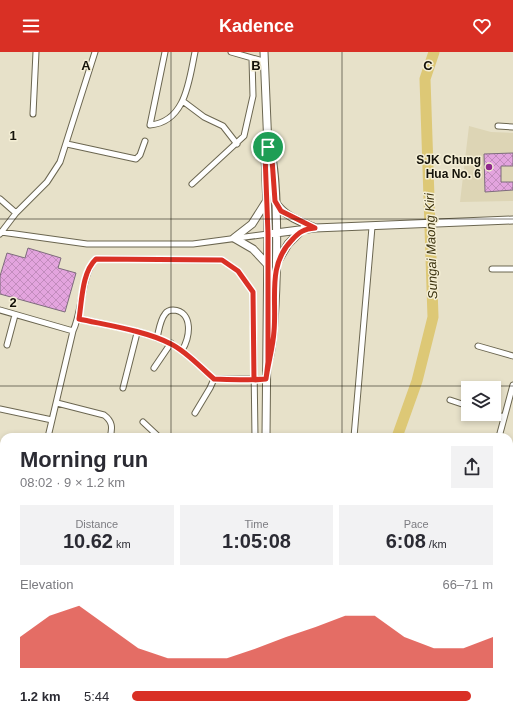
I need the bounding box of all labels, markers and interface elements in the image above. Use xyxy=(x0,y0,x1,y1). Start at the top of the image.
icon: menu xyxy=(20,15,42,37)
icon: heart xyxy=(471,15,493,37)
text: Kadence xyxy=(219,16,294,36)
text: A xyxy=(81,58,91,73)
text: B xyxy=(251,58,261,73)
text: C xyxy=(423,58,433,73)
text: 1 xyxy=(9,128,17,143)
pin xyxy=(251,130,285,164)
icon: arrive xyxy=(257,136,279,158)
place label: SJK Chung Hua No. 6 xyxy=(416,153,481,181)
marker: SJK Chung Hua No. 6 xyxy=(484,162,494,172)
water label: Sungai Maong Kiri xyxy=(422,192,440,299)
text: 2 xyxy=(9,295,17,310)
map controls xyxy=(461,381,501,421)
button: layers xyxy=(461,381,501,421)
button: share xyxy=(451,446,493,488)
text: Morning run xyxy=(20,447,148,472)
text: 08:02 · 9 × 1.2 km xyxy=(20,475,125,490)
text: Distance xyxy=(75,518,118,530)
text: Time xyxy=(244,518,269,530)
text: Pace xyxy=(404,518,429,530)
text: 10.62 xyxy=(63,530,113,552)
text: 1:05:08 xyxy=(222,530,291,552)
text: 6:08 xyxy=(386,530,426,552)
text: km xyxy=(113,538,131,550)
text: /km xyxy=(426,538,447,550)
text: Elevation xyxy=(20,577,73,592)
text: 66–71 m xyxy=(442,577,493,592)
text: 1.2 km xyxy=(20,689,60,704)
text: 5:44 xyxy=(84,689,109,704)

